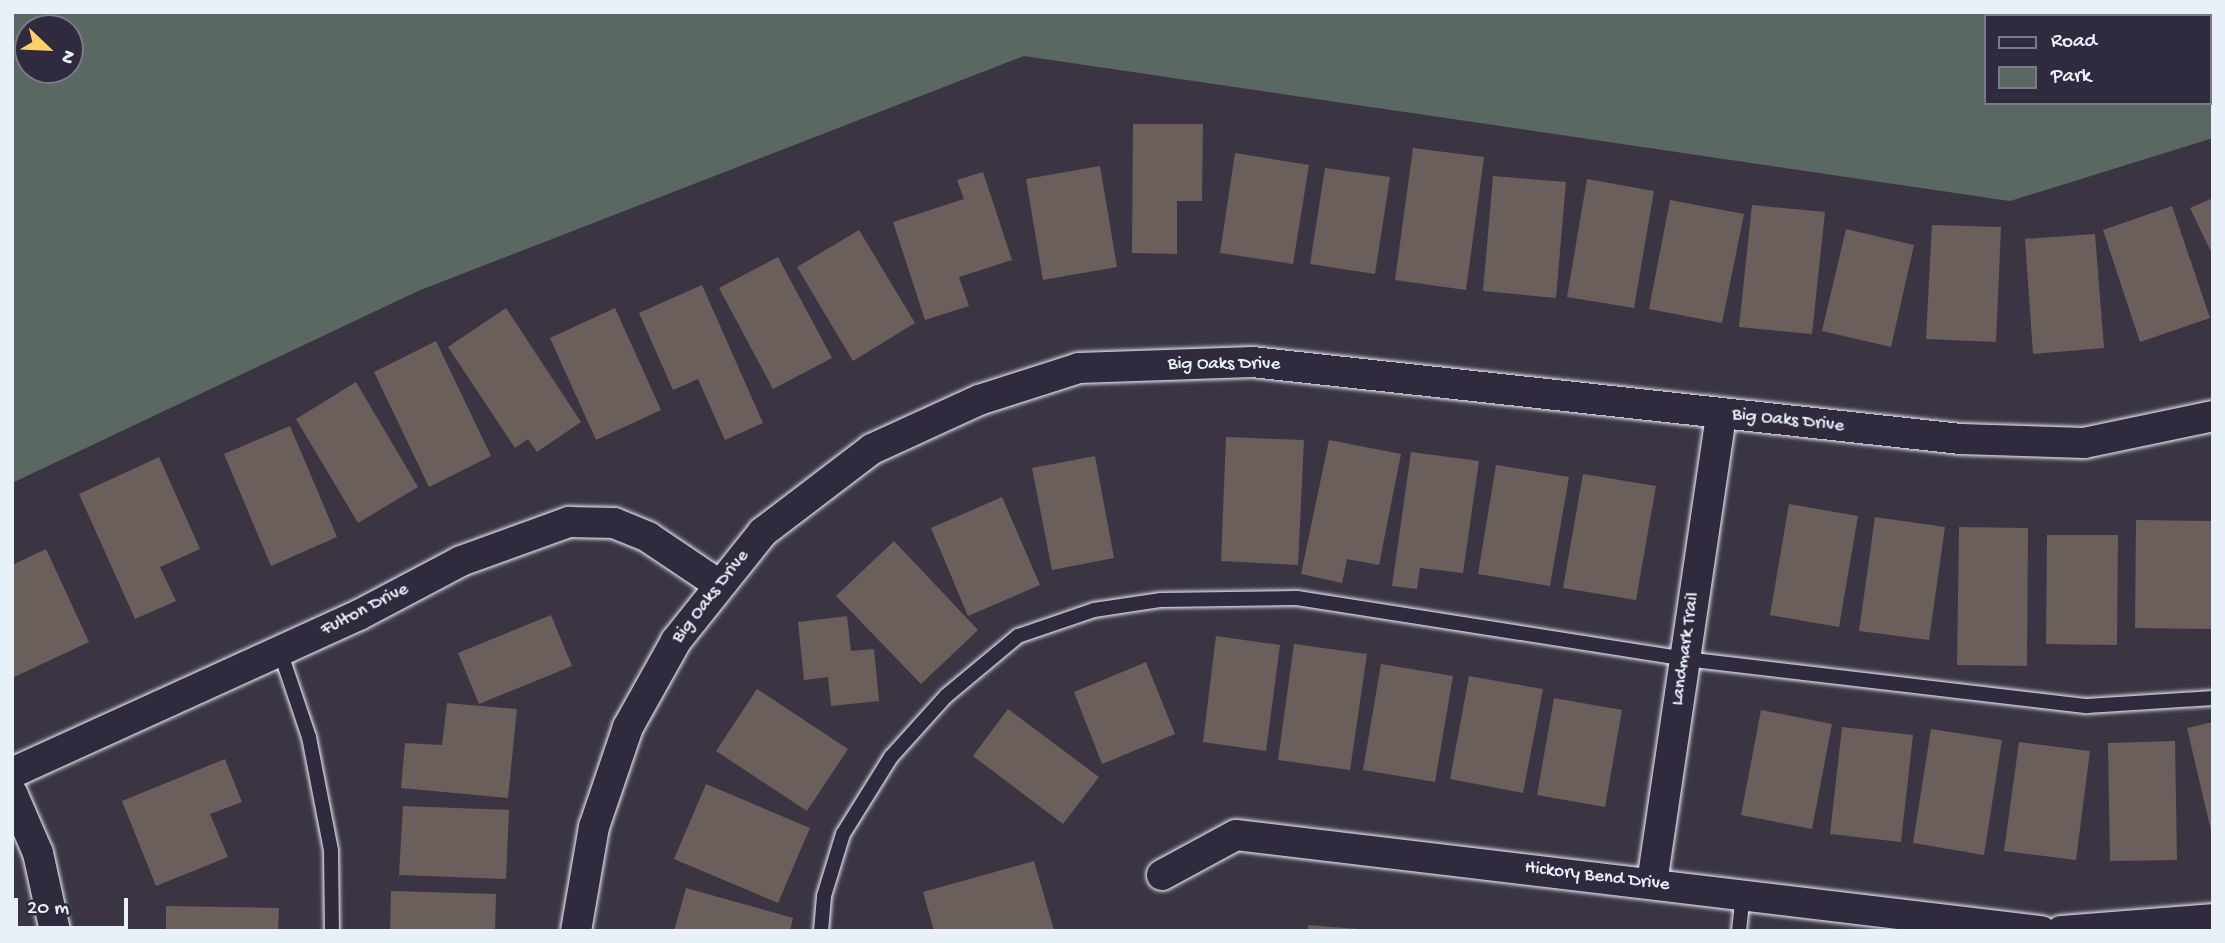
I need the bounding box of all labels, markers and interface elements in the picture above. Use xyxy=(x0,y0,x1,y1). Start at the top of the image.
north arrow xyxy=(14,14,84,84)
legend xyxy=(1983,14,2211,105)
text: Road xyxy=(2051,30,2097,55)
text: N xyxy=(54,46,80,67)
text: Park xyxy=(2051,65,2091,90)
street label: Big Oaks Drive xyxy=(1168,354,1280,376)
street label: Big Oaks Drive xyxy=(1731,404,1845,438)
street label: Big Oaks Drive xyxy=(667,546,755,648)
street label: Fulton Drive xyxy=(317,578,413,642)
street label: Landmark Trail xyxy=(1667,591,1705,707)
street label: Hickory Bend Drive xyxy=(1523,857,1671,897)
scale bar xyxy=(18,884,131,928)
text: 20 m xyxy=(27,897,69,922)

